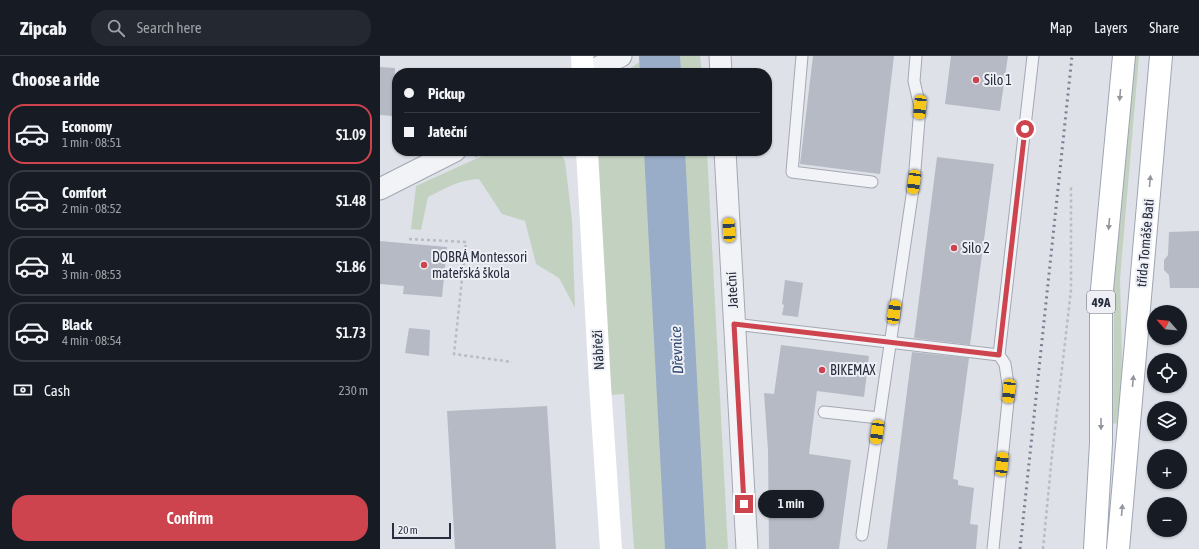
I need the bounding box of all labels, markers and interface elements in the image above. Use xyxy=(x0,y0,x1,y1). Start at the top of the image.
search box xyxy=(91,10,371,46)
text: Zipcab xyxy=(20,17,67,39)
icon: search xyxy=(105,17,127,39)
text: Search here xyxy=(137,19,202,36)
text: Map xyxy=(1050,20,1072,36)
text: Layers xyxy=(1094,20,1127,36)
text: Share xyxy=(1149,20,1179,36)
text: Choose a ride xyxy=(12,69,100,90)
place label: Silo 1 xyxy=(984,72,1012,88)
marker: Silo 1 xyxy=(971,75,981,85)
text: Pickup xyxy=(428,85,465,102)
one-way arrow xyxy=(1117,89,1124,101)
car xyxy=(913,95,927,119)
icon: car xyxy=(14,116,50,152)
text: Economy xyxy=(62,118,112,135)
route start xyxy=(1016,120,1034,138)
text: Jateční xyxy=(428,123,467,140)
text: $1.09 xyxy=(336,126,366,143)
text: 1 min · 08:51 xyxy=(62,135,122,150)
car xyxy=(906,169,922,195)
one-way arrow xyxy=(1147,175,1153,187)
icon: car xyxy=(14,182,50,218)
text: Comfort xyxy=(62,184,106,201)
text: $1.48 xyxy=(336,192,366,209)
street label: třída Tomáše Bati xyxy=(1133,198,1157,288)
text: 2 min · 08:52 xyxy=(62,201,122,216)
car xyxy=(722,218,736,242)
one-way arrow xyxy=(1105,218,1112,230)
place label: Silo 2 xyxy=(962,240,990,256)
marker: Silo 2 xyxy=(949,243,959,253)
icon: car xyxy=(14,248,50,284)
place label: DOBRÁ Montessori mateřská škola xyxy=(432,249,527,281)
text: XL xyxy=(62,250,75,267)
text: $1.86 xyxy=(336,258,366,275)
marker: DOBRÁ Montessori mateřská škola xyxy=(419,260,429,270)
text: 3 min · 08:53 xyxy=(62,267,122,282)
street label: Jateční xyxy=(723,271,741,309)
road number: 49A xyxy=(1087,291,1115,313)
car xyxy=(886,299,902,325)
north arrow xyxy=(1147,305,1187,345)
map controls xyxy=(1147,305,1187,537)
icon: car xyxy=(14,314,50,350)
text: Black xyxy=(62,316,92,333)
text: $1.73 xyxy=(336,324,366,341)
water label: Dřevnice xyxy=(667,325,686,375)
street label: Nábřeží xyxy=(589,330,607,370)
text: 4 min · 08:54 xyxy=(62,333,122,348)
button: locate xyxy=(1147,353,1187,393)
place label: BIKEMAX xyxy=(830,362,876,378)
marker: BIKEMAX xyxy=(817,365,827,375)
one-way arrow xyxy=(1129,375,1136,387)
car xyxy=(1002,378,1016,404)
icon: cash xyxy=(12,379,34,401)
text: Cash xyxy=(44,382,70,399)
text: 230 m xyxy=(339,383,368,398)
button: layers xyxy=(1147,401,1187,441)
one-way arrow xyxy=(1098,418,1104,431)
car xyxy=(869,419,885,445)
button: + xyxy=(1147,449,1187,489)
car xyxy=(995,451,1009,477)
callout: 1 min xyxy=(758,490,824,518)
button: Confirm xyxy=(12,495,368,541)
route end xyxy=(735,495,753,513)
text: 1 min xyxy=(778,496,804,511)
button: − xyxy=(1147,497,1187,537)
one-way arrow xyxy=(1118,504,1125,516)
scale bar xyxy=(392,521,451,540)
text: 20 m xyxy=(398,524,418,536)

